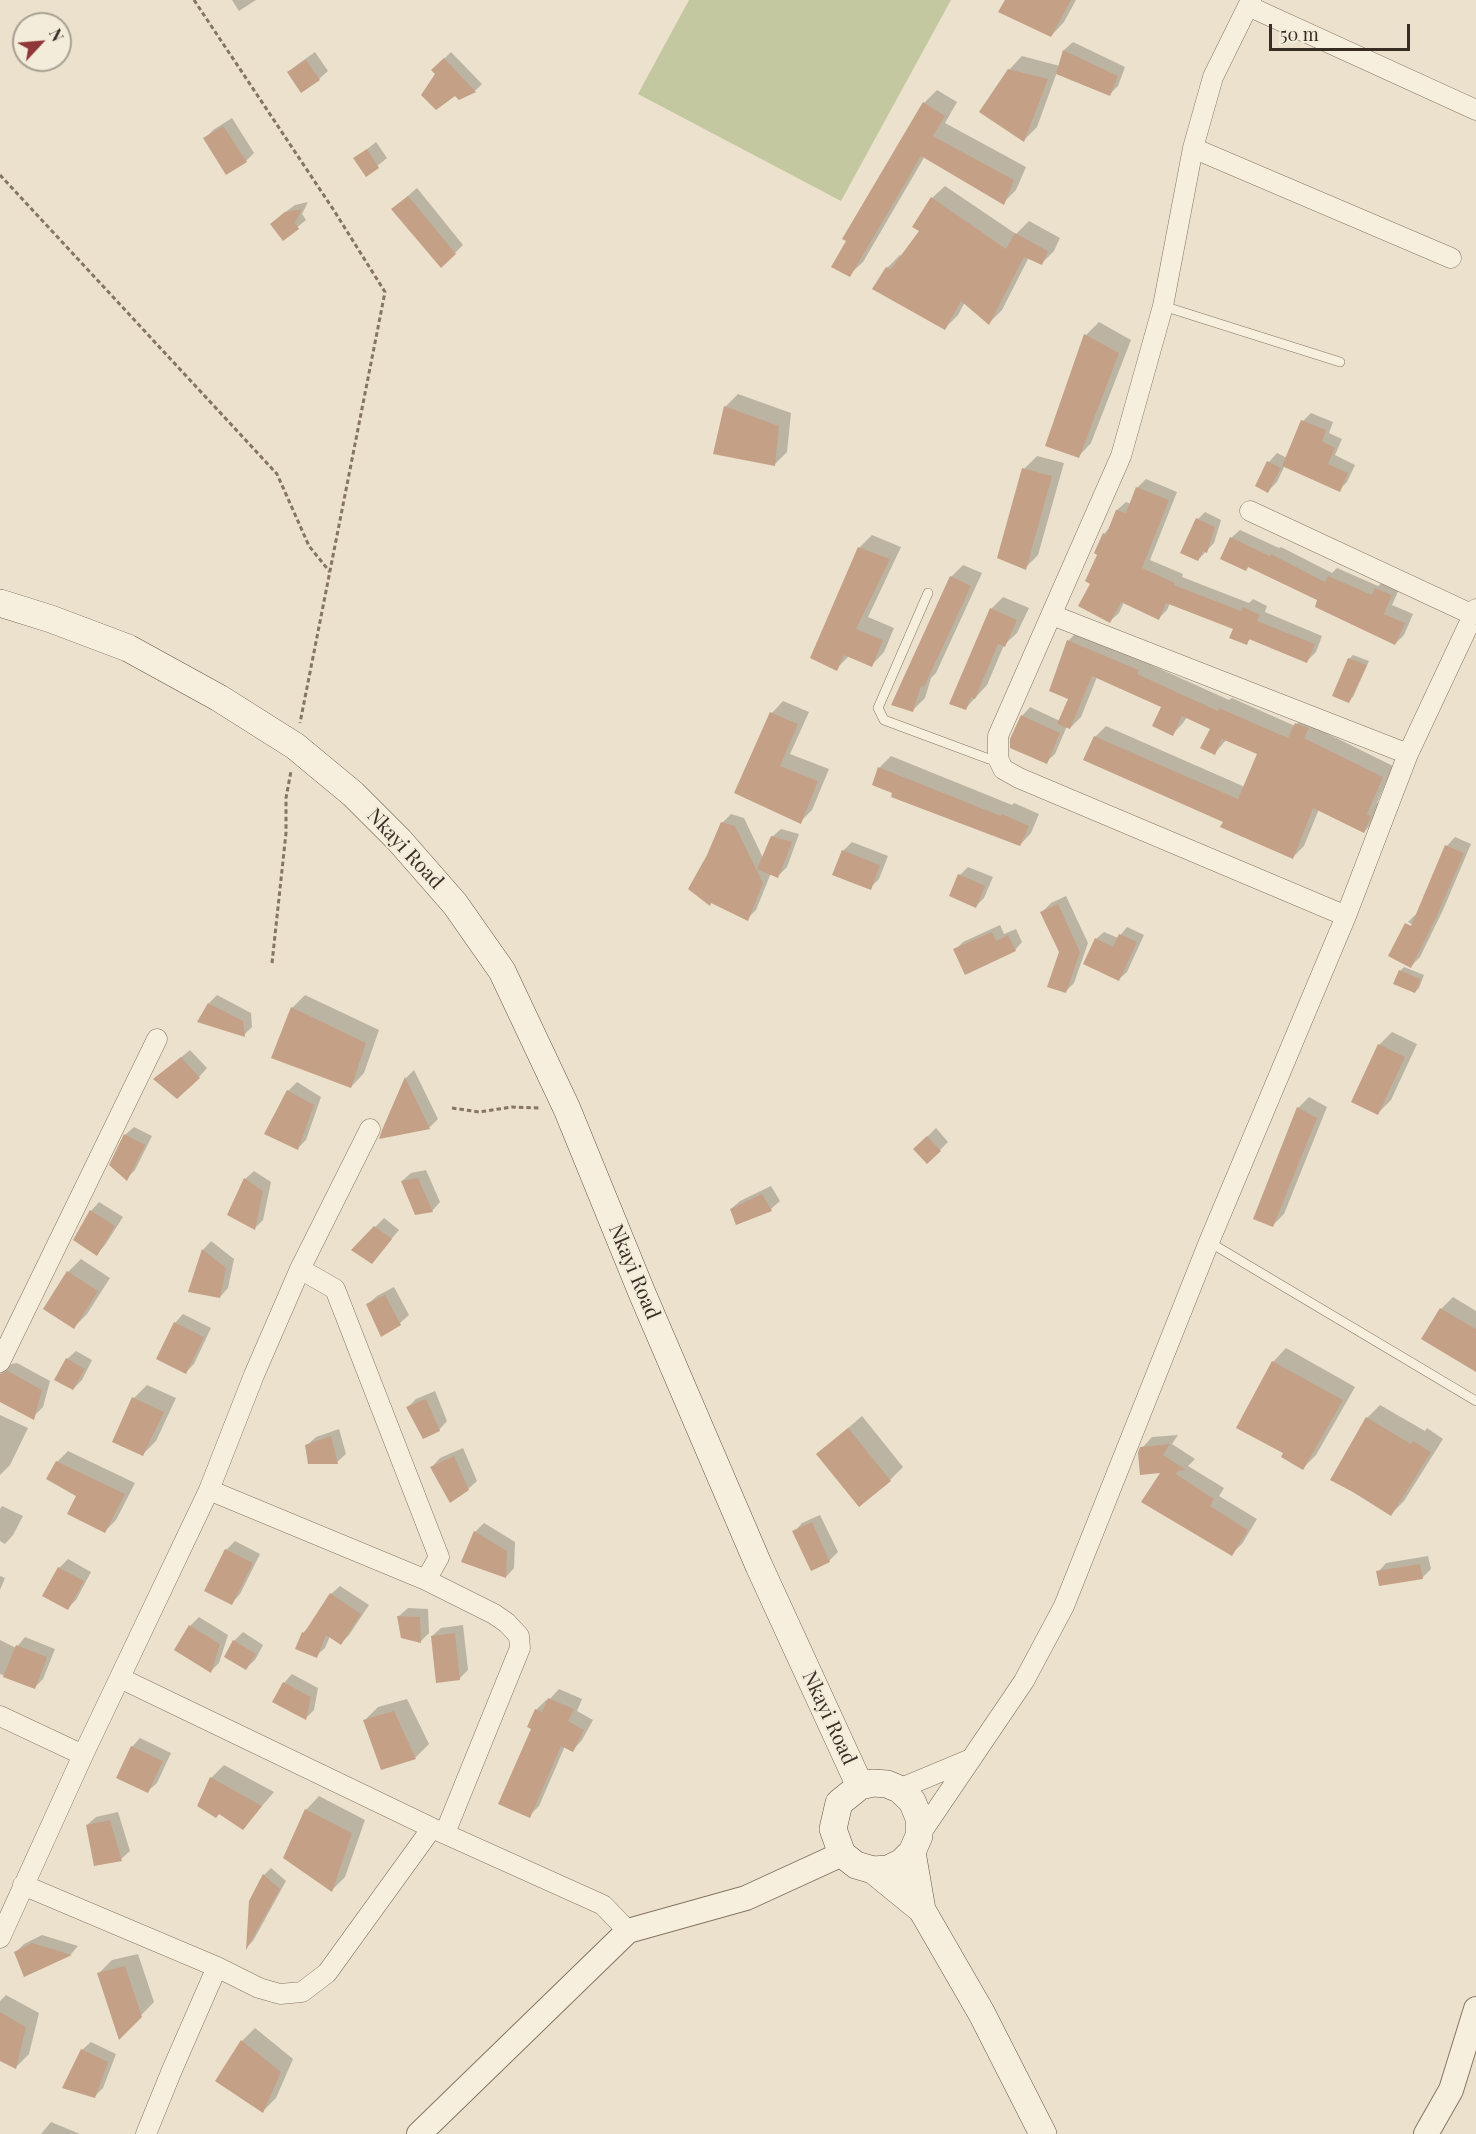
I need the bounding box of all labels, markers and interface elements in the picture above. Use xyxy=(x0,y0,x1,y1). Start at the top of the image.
north arrow xyxy=(12,12,72,72)
scale bar xyxy=(1272,12,1413,50)
text: 50 m xyxy=(1280,22,1319,46)
text: N xyxy=(45,25,69,45)
street label: Nkayi Road xyxy=(362,804,448,894)
street label: Nkayi Road xyxy=(603,1221,665,1323)
street label: Nkayi Road xyxy=(797,1667,861,1769)

